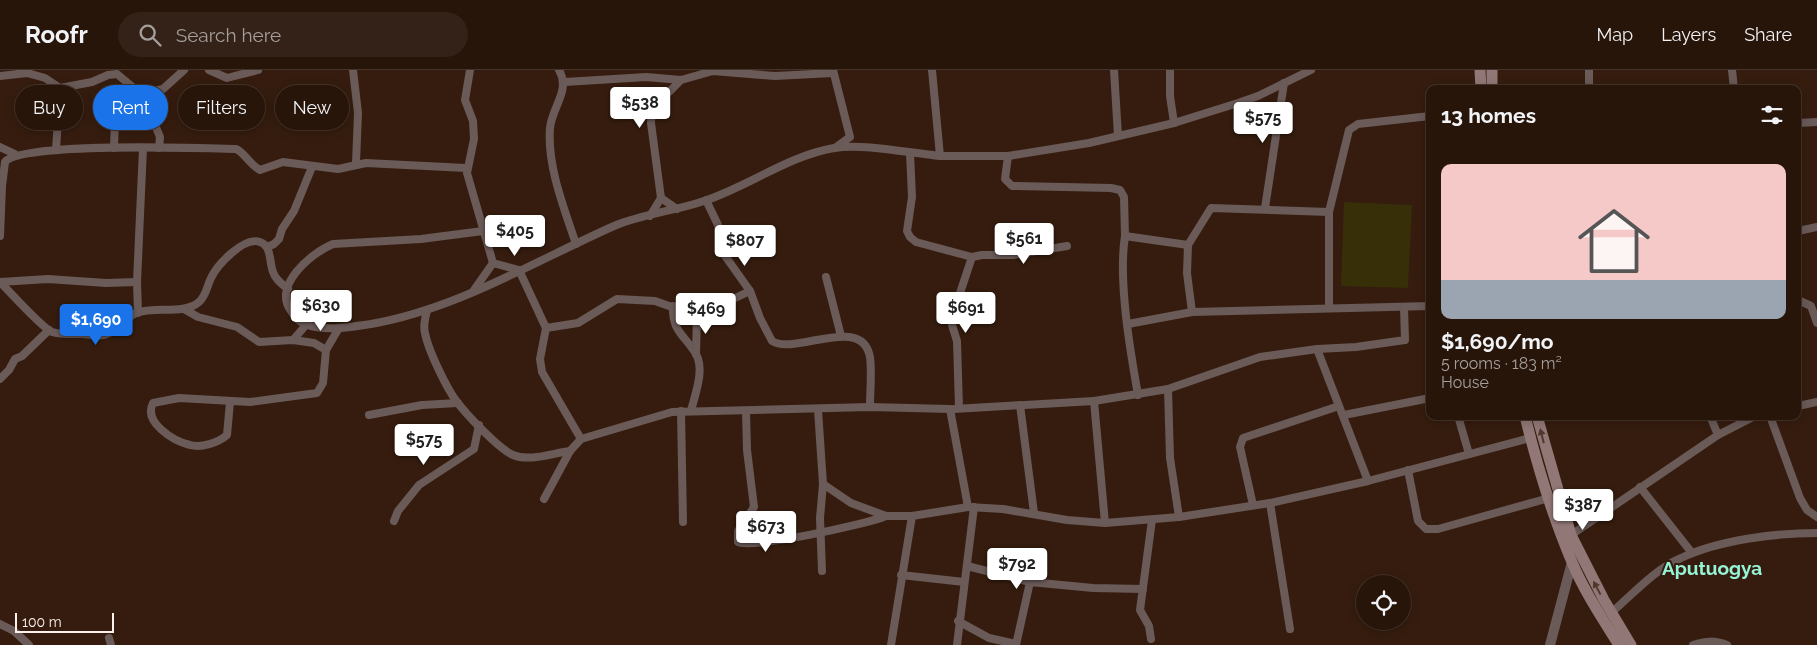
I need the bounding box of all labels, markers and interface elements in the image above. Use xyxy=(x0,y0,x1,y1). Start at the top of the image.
search box xyxy=(118,12,468,57)
text: Roofr xyxy=(25,20,88,49)
icon: search xyxy=(136,21,164,49)
text: Search here xyxy=(176,24,281,46)
text: Map xyxy=(1597,24,1633,45)
text: Layers xyxy=(1661,24,1716,45)
text: Share xyxy=(1744,24,1792,45)
chip: Buy xyxy=(15,85,83,130)
chip: Rent xyxy=(93,85,168,130)
chip: Filters xyxy=(178,85,265,130)
chip: New xyxy=(275,85,349,130)
pin: $538 xyxy=(610,87,670,129)
text: $538 xyxy=(621,93,659,112)
icon: filters xyxy=(1758,101,1786,129)
pin: $575 xyxy=(1233,102,1293,144)
text: 13 homes xyxy=(1441,103,1536,128)
text: $575 xyxy=(1245,108,1281,127)
icon: home xyxy=(1569,196,1659,286)
pin: $405 xyxy=(485,214,545,257)
text: $405 xyxy=(496,221,534,240)
pin: $561 xyxy=(994,222,1054,265)
pin: $807 xyxy=(715,224,775,267)
text: $561 xyxy=(1006,229,1042,248)
text: $807 xyxy=(726,231,764,250)
pin: $630 xyxy=(291,290,351,332)
pin: $469 xyxy=(676,292,736,335)
pin: $691 xyxy=(936,292,996,334)
text: $630 xyxy=(302,296,340,315)
text: $691 xyxy=(947,298,985,317)
text: $469 xyxy=(687,299,725,318)
pin: $1,690 xyxy=(55,304,137,346)
text: $1,690 xyxy=(71,310,121,329)
text: $1,690/mo xyxy=(1441,329,1554,354)
text: 5 rooms · 183 m² xyxy=(1441,354,1562,373)
text: House xyxy=(1441,373,1489,392)
pin: $575 xyxy=(394,424,454,466)
one-way arrow xyxy=(1538,429,1546,444)
text: $575 xyxy=(406,430,442,449)
pin: $387 xyxy=(1553,488,1613,531)
text: $387 xyxy=(1564,495,1602,514)
pin: $673 xyxy=(736,510,796,553)
text: $673 xyxy=(747,517,785,536)
pin: $792 xyxy=(987,548,1047,590)
text: $792 xyxy=(998,554,1036,573)
district label: Aputuogya xyxy=(1662,557,1762,579)
map controls xyxy=(1356,575,1411,630)
button: locate xyxy=(1356,575,1411,630)
one-way arrow xyxy=(1593,581,1601,596)
scale bar xyxy=(15,610,114,633)
text: 100 m xyxy=(22,614,62,630)

